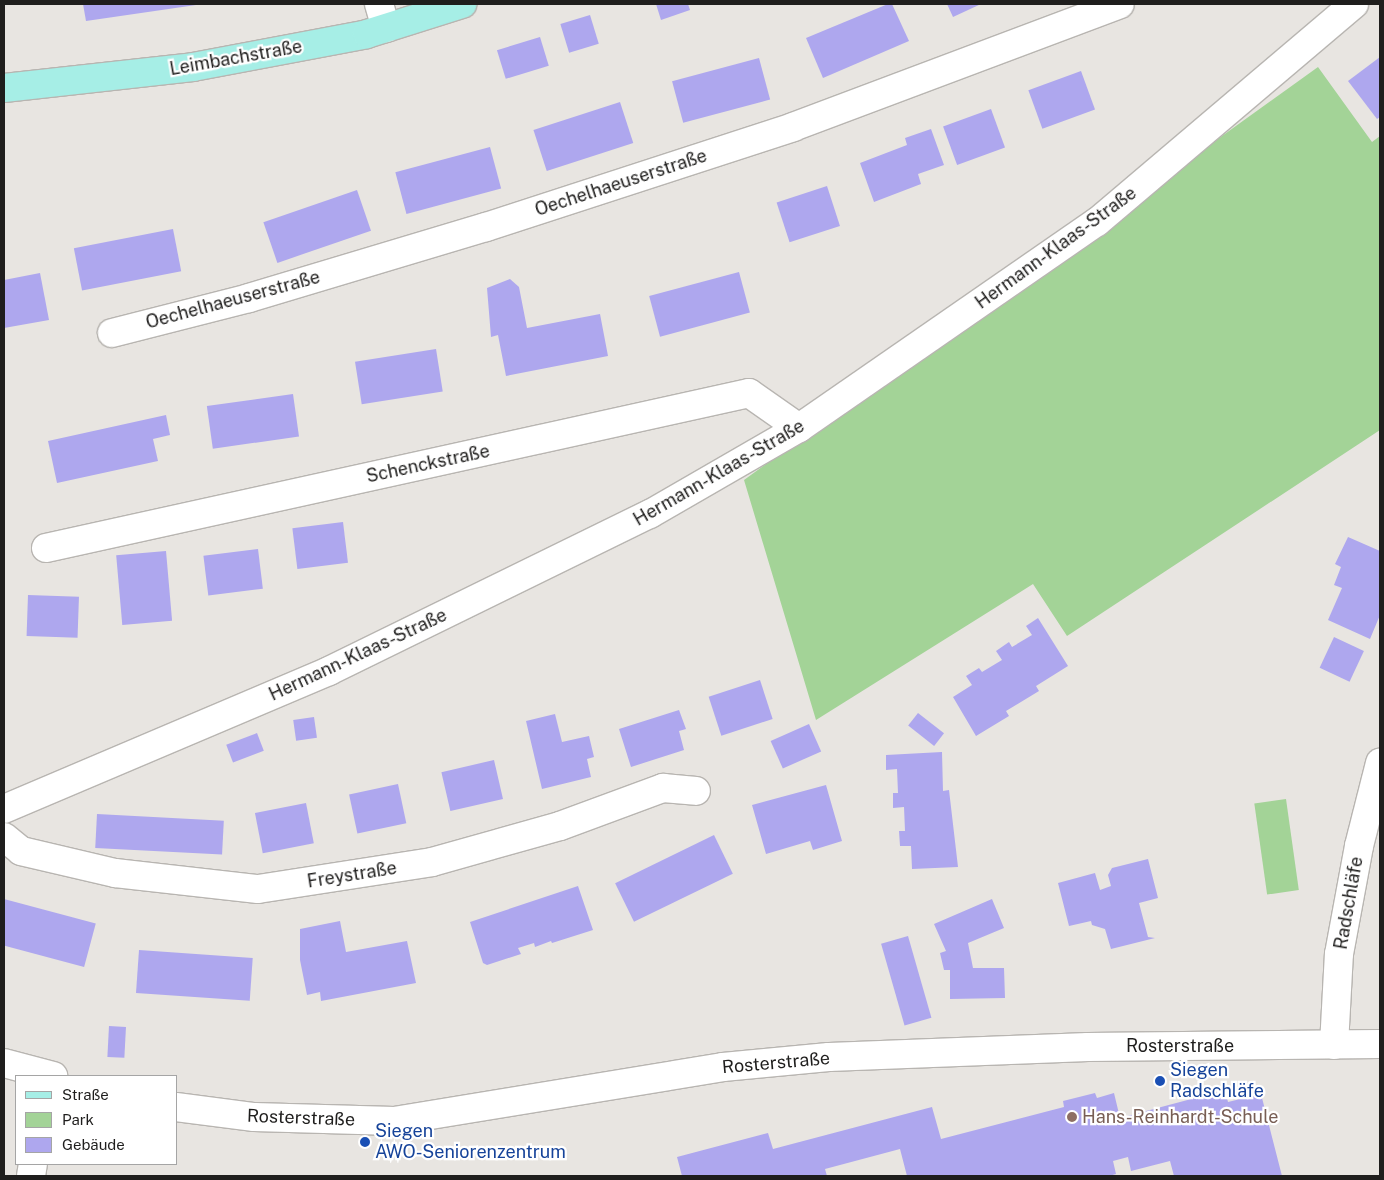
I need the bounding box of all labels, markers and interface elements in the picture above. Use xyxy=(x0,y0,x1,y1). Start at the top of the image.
street label: Leimbachstraße xyxy=(168,36,304,80)
street label: Oechelhaeuserstraße xyxy=(532,145,710,221)
street label: Hermann-Klaas-Straße xyxy=(971,182,1141,314)
street label: Oechelhaeuserstraße xyxy=(144,266,322,334)
street label: Hermann-Klaas-Straße xyxy=(630,415,808,531)
street label: Schenckstraße xyxy=(364,440,492,488)
street label: Hermann-Klaas-Straße xyxy=(266,604,450,706)
street label: Radschläfe xyxy=(1330,855,1368,951)
street label: Freystraße xyxy=(306,857,398,893)
street label: Rosterstraße xyxy=(1126,1035,1234,1057)
street label: Rosterstraße xyxy=(721,1048,831,1078)
place label: Siegen Radschläfe xyxy=(1170,1060,1264,1102)
legend xyxy=(15,1075,178,1165)
marker: Siegen Radschläfe xyxy=(1154,1075,1166,1087)
text: Straße xyxy=(62,1086,109,1103)
street label: Rosterstraße xyxy=(247,1105,355,1131)
place label: Hans-Reinhardt-Schule xyxy=(1082,1106,1278,1128)
text: Park xyxy=(62,1111,94,1128)
marker: Hans-Reinhardt-Schule xyxy=(1066,1111,1078,1123)
place label: Siegen AWO-Seniorenzentrum xyxy=(375,1121,566,1164)
text: Gebäude xyxy=(62,1136,125,1153)
marker: Siegen AWO-Seniorenzentrum xyxy=(359,1136,371,1148)

